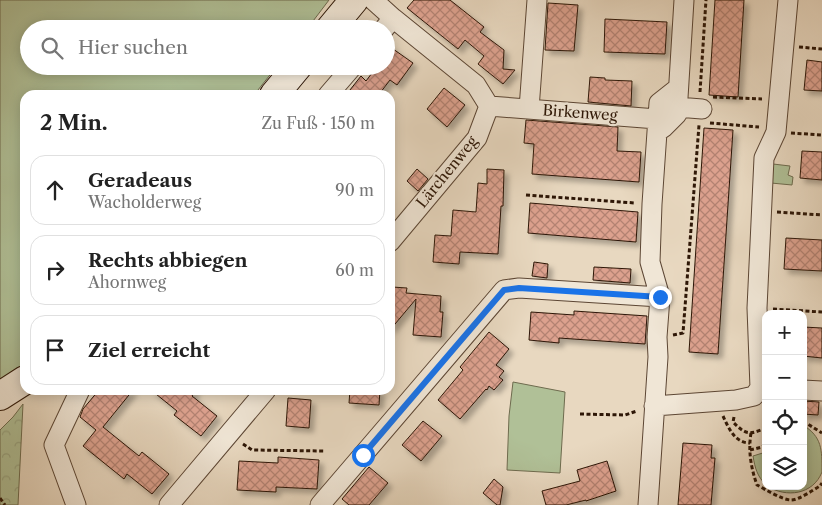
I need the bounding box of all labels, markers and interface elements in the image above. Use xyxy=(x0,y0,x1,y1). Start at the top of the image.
search box xyxy=(20,20,395,75)
icon: search xyxy=(38,34,66,62)
text: Hier suchen xyxy=(78,36,188,59)
street label: Birkenweg xyxy=(542,100,618,125)
text: 2 Min. xyxy=(40,110,108,135)
text: Zu Fuß · 150 m xyxy=(261,113,375,133)
street label: Lärchenweg xyxy=(412,132,481,211)
text: Geradeaus xyxy=(88,169,192,192)
icon: ahead xyxy=(41,176,69,204)
text: 90 m xyxy=(335,180,374,200)
text: Wacholderweg xyxy=(88,192,201,212)
text: Rechts abbiegen xyxy=(88,249,248,272)
icon: right xyxy=(41,256,69,284)
text: 60 m xyxy=(335,260,374,280)
text: Ahornweg xyxy=(88,272,166,292)
route end xyxy=(649,286,672,309)
map controls xyxy=(762,310,807,490)
button: + xyxy=(762,310,807,355)
icon: arrive xyxy=(41,336,69,364)
text: Ziel erreicht xyxy=(88,339,210,362)
button: − xyxy=(762,355,807,400)
button: locate xyxy=(762,400,807,445)
route start xyxy=(352,444,375,467)
button: layers xyxy=(762,445,807,490)

